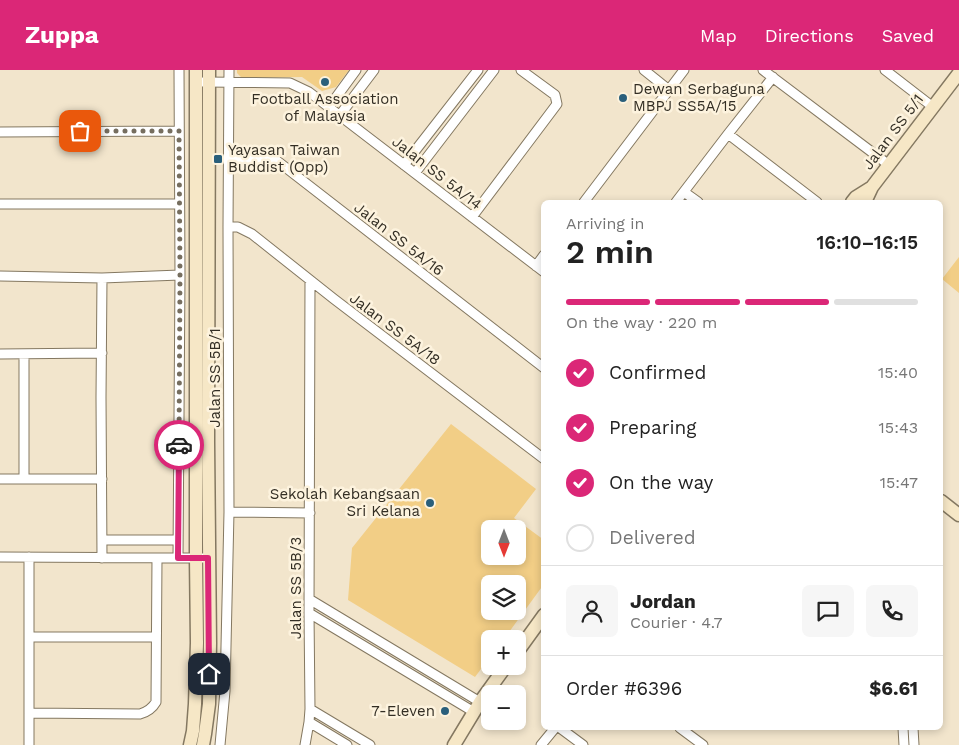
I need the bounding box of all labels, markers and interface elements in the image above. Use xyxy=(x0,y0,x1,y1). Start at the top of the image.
text: Zuppa xyxy=(25,21,99,49)
text: Map xyxy=(700,25,737,46)
text: Directions xyxy=(765,25,854,46)
text: Saved xyxy=(882,25,934,46)
marker: Football Association of Malaysia xyxy=(319,76,331,88)
place label: Dewan Serbaguna MBPJ SS5A/15 xyxy=(633,80,765,115)
place label: Football Association of Malaysia xyxy=(251,90,399,125)
street label: Jalan SS 5/1 xyxy=(859,91,927,173)
marker: Dewan Serbaguna MBPJ SS5A/15 xyxy=(617,92,629,104)
pin xyxy=(59,110,101,152)
icon: bag xyxy=(66,117,94,145)
street label: Jalan SS 5A/14 xyxy=(389,132,485,214)
place label: Yayasan Taiwan Buddist (Opp) xyxy=(228,141,340,176)
marker: Yayasan Taiwan Buddist (Opp) xyxy=(212,153,224,165)
street label: Jalan SS 5A/16 xyxy=(351,198,447,280)
text: Arriving in xyxy=(566,214,644,233)
text: 16:10–16:15 xyxy=(816,231,918,254)
text: 2 min xyxy=(566,233,654,271)
street label: Jalan SS 5A/18 xyxy=(346,289,444,369)
text: On the way · 220 m xyxy=(566,313,717,332)
street label: Jalan SS 5B/1 xyxy=(206,328,224,428)
icon: check xyxy=(566,359,594,387)
text: Confirmed xyxy=(609,361,706,384)
text: 15:40 xyxy=(878,363,918,382)
icon: check xyxy=(566,414,594,442)
text: Preparing xyxy=(609,416,696,439)
text: 15:43 xyxy=(879,418,918,437)
courier xyxy=(154,420,204,470)
icon: car xyxy=(165,431,193,459)
icon: check xyxy=(566,469,594,497)
text: On the way xyxy=(609,471,713,494)
text: 15:47 xyxy=(880,473,918,492)
place label: Sekolah Kebangsaan Sri Kelana xyxy=(270,485,420,520)
marker: Sekolah Kebangsaan Sri Kelana xyxy=(424,497,436,509)
north arrow xyxy=(481,520,526,565)
map controls xyxy=(481,520,526,730)
text: Delivered xyxy=(609,526,696,549)
street label: Jalan SS 5B/3 xyxy=(287,537,305,639)
button: layers xyxy=(481,575,526,620)
button: person xyxy=(566,585,618,637)
button: chat xyxy=(802,585,854,637)
button: phone xyxy=(866,585,918,637)
text: Jordan xyxy=(630,590,696,613)
text: Courier · 4.7 xyxy=(630,613,723,632)
button: + xyxy=(481,630,526,675)
pin xyxy=(188,653,230,695)
icon: home xyxy=(195,660,223,688)
text: Order #6396 xyxy=(566,677,682,700)
text: $6.61 xyxy=(869,677,918,700)
button: − xyxy=(481,685,526,730)
place label: 7-Eleven xyxy=(371,702,435,720)
marker: 7-Eleven xyxy=(439,705,451,717)

